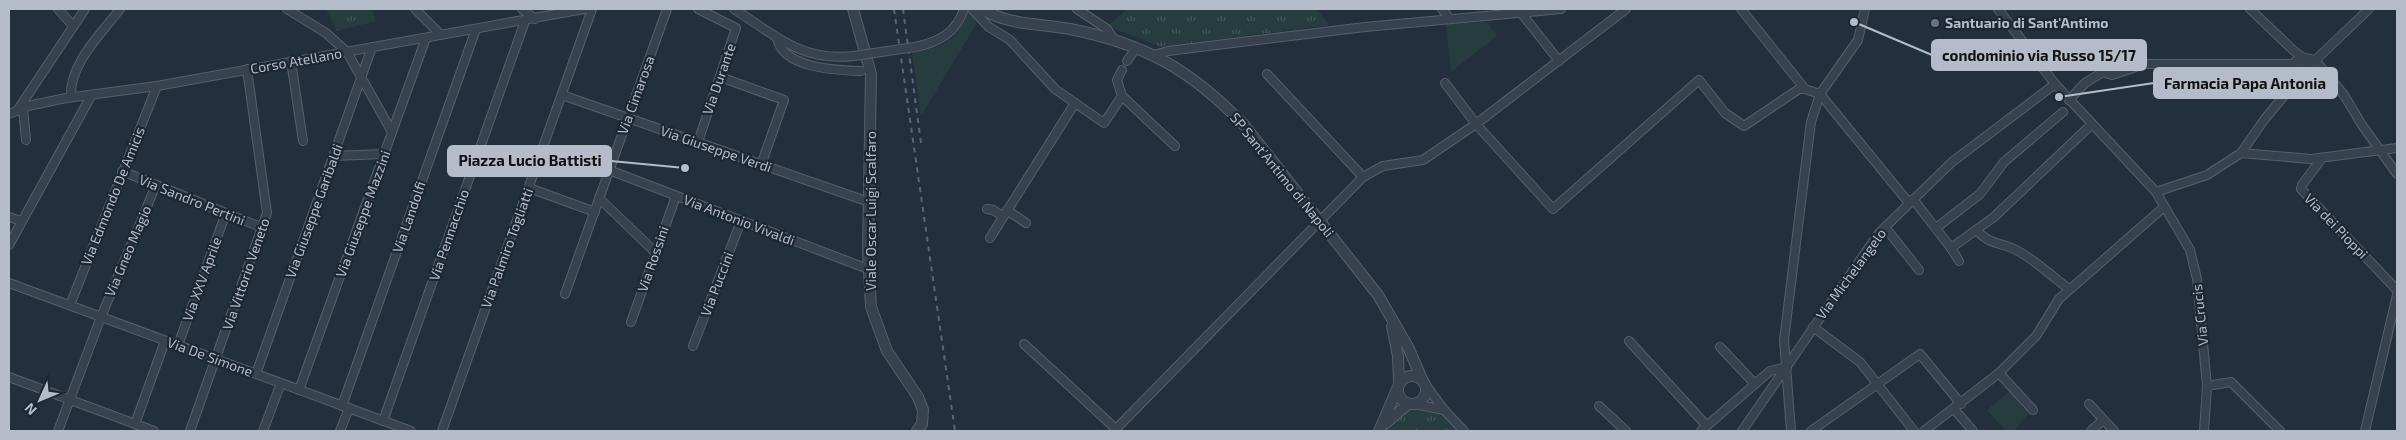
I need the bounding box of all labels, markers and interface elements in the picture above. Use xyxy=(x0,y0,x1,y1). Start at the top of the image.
place label: Santuario di Sant'Antimo xyxy=(1945,14,2109,31)
marker: Santuario di Sant'Antimo xyxy=(1929,17,1941,29)
callout: condominio via Russo 15/17 xyxy=(1932,40,2146,70)
street label: Via Durante xyxy=(698,41,739,117)
street label: Corso Atellano xyxy=(249,44,343,77)
text: condominio via Russo 15/17 xyxy=(1942,46,2136,64)
street label: Via Cimarosa xyxy=(613,53,658,136)
callout: Farmacia Papa Antonia xyxy=(2154,68,2337,98)
text: Farmacia Papa Antonia xyxy=(2164,74,2326,92)
street label: SP Sant'Antimo di Napoli xyxy=(1227,109,1338,240)
street label: Via Giuseppe Verdi xyxy=(658,121,774,176)
street label: Via Edmondo De Amicis xyxy=(77,124,148,267)
street label: Viale Oscar Luigi Scalfaro xyxy=(862,131,879,291)
street label: Via Giuseppe Garibaldi xyxy=(281,141,346,280)
callout: Piazza Lucio Battisti xyxy=(448,146,611,176)
street label: Via Giuseppe Mazzini xyxy=(332,148,393,280)
text: Piazza Lucio Battisti xyxy=(458,151,602,169)
street label: Via Sandro Pertini xyxy=(137,171,248,229)
street label: Via Landolfi xyxy=(388,179,429,255)
street label: Via Palmiro Togliatti xyxy=(477,185,536,310)
street label: Via Pennacchio xyxy=(425,187,472,283)
street label: Via dei Pioppi xyxy=(2301,189,2372,262)
street label: Via Antonio Vivaldi xyxy=(681,191,797,249)
street label: Via Gneo Magio xyxy=(101,203,154,299)
street label: Via Vittorio Veneto xyxy=(218,216,273,332)
street label: Via Rossini xyxy=(633,224,672,294)
street label: Via Michelangelo xyxy=(1812,225,1889,323)
street label: Via XXV Aprile xyxy=(178,234,225,323)
street label: Via Puccini xyxy=(696,249,737,318)
street label: Via Crucis xyxy=(2188,283,2211,347)
street label: Via De Simone xyxy=(165,333,255,380)
north arrow xyxy=(15,375,65,425)
text: N xyxy=(21,400,40,419)

